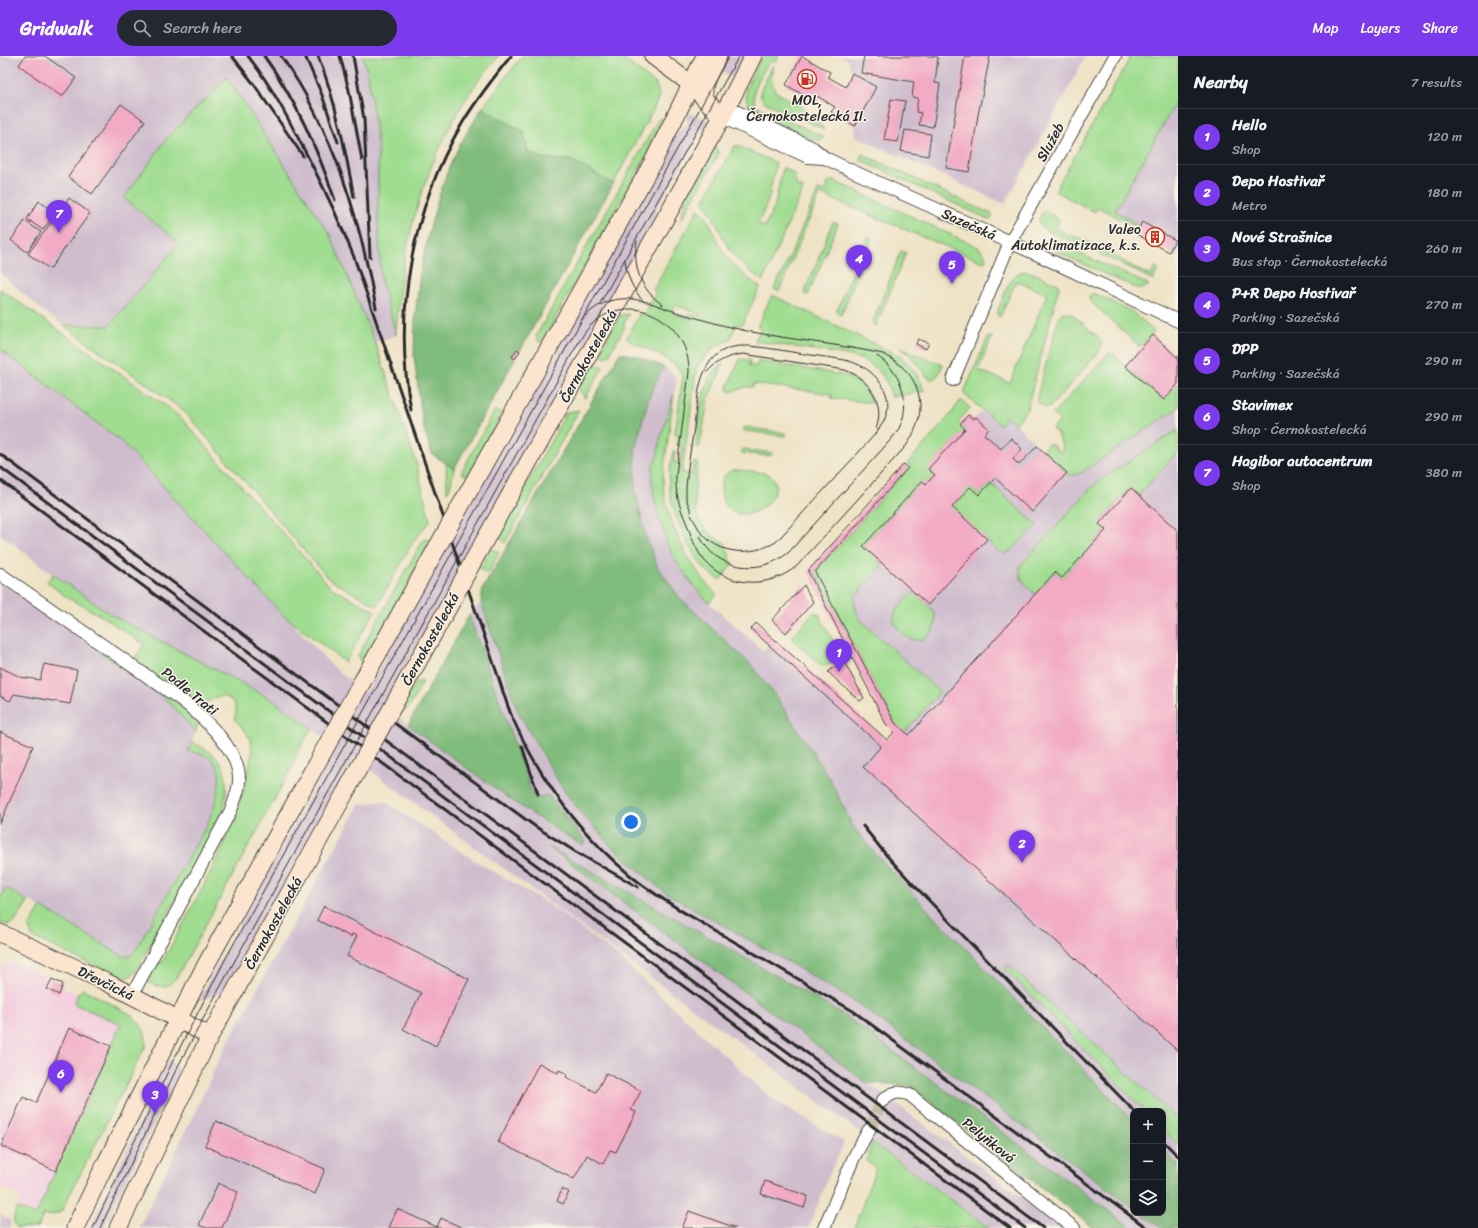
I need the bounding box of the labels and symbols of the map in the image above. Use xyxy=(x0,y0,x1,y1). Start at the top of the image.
fuel station icon: MOL, Černokostelecká II. xyxy=(796,68,818,90)
place label: MOL, Černokostelecká II. xyxy=(747,88,867,129)
street label: Služeb xyxy=(1029,118,1072,166)
pin: 7 xyxy=(46,200,72,233)
street label: Sazečská xyxy=(937,201,1000,248)
place label: Valeo Autoklimatizace, k.s. xyxy=(1010,217,1141,258)
building icon: Valeo Autoklimatizace, k.s. xyxy=(1144,226,1166,248)
pin: 4 xyxy=(846,245,872,278)
pin: 5 xyxy=(939,251,965,284)
street label: Černokostelecká xyxy=(553,305,624,407)
street label: Černokostelecká xyxy=(395,588,466,690)
pin: 1 xyxy=(826,639,852,672)
street label: Podle Trati xyxy=(156,661,225,723)
your location xyxy=(621,812,641,832)
pin: 2 xyxy=(1009,830,1035,863)
street label: Černokostelecká xyxy=(238,872,309,974)
street label: Dřevčická xyxy=(73,959,138,1008)
pin: 6 xyxy=(48,1060,74,1093)
pin: 3 xyxy=(142,1081,168,1114)
street label: Pelyňková xyxy=(956,1111,1021,1170)

